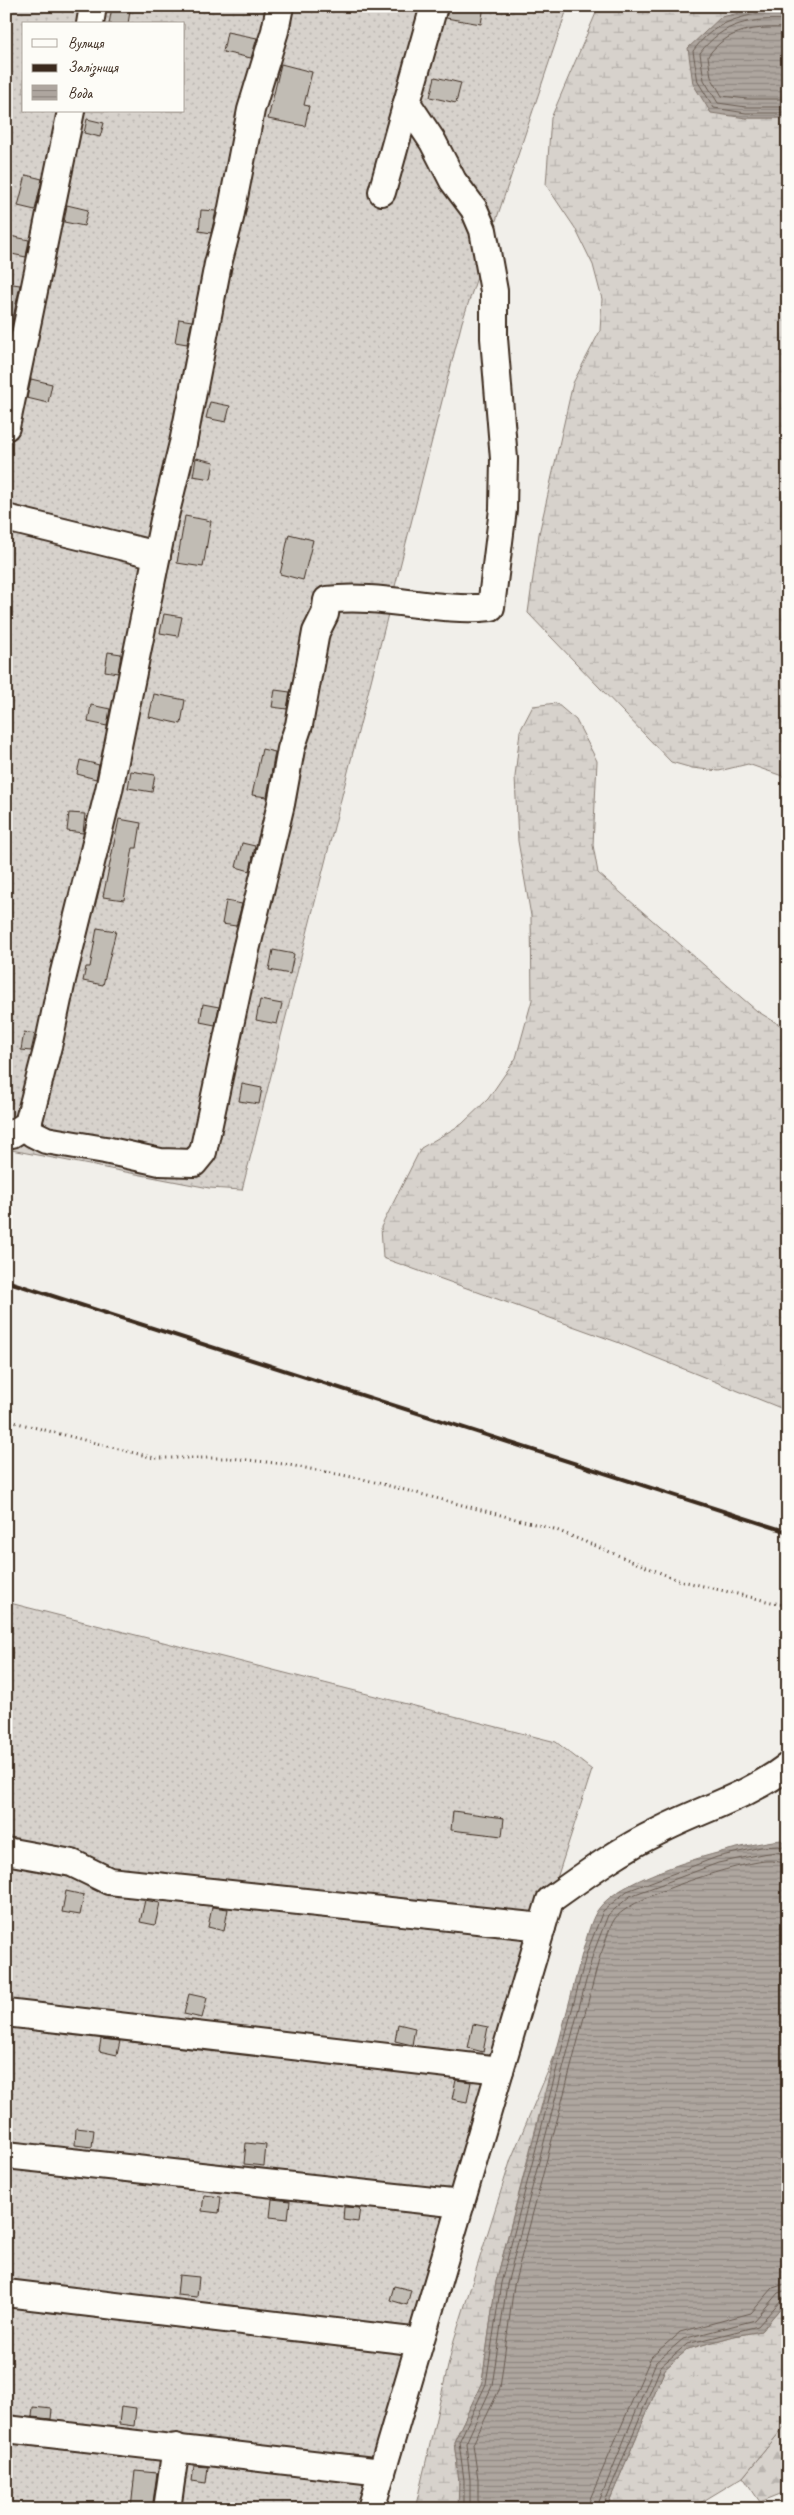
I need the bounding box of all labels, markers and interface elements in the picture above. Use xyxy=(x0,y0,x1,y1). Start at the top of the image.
legend xyxy=(22,22,185,112)
text: Вулиця xyxy=(68,34,105,53)
text: Залізниця xyxy=(68,58,119,77)
text: Вода xyxy=(68,84,93,103)

